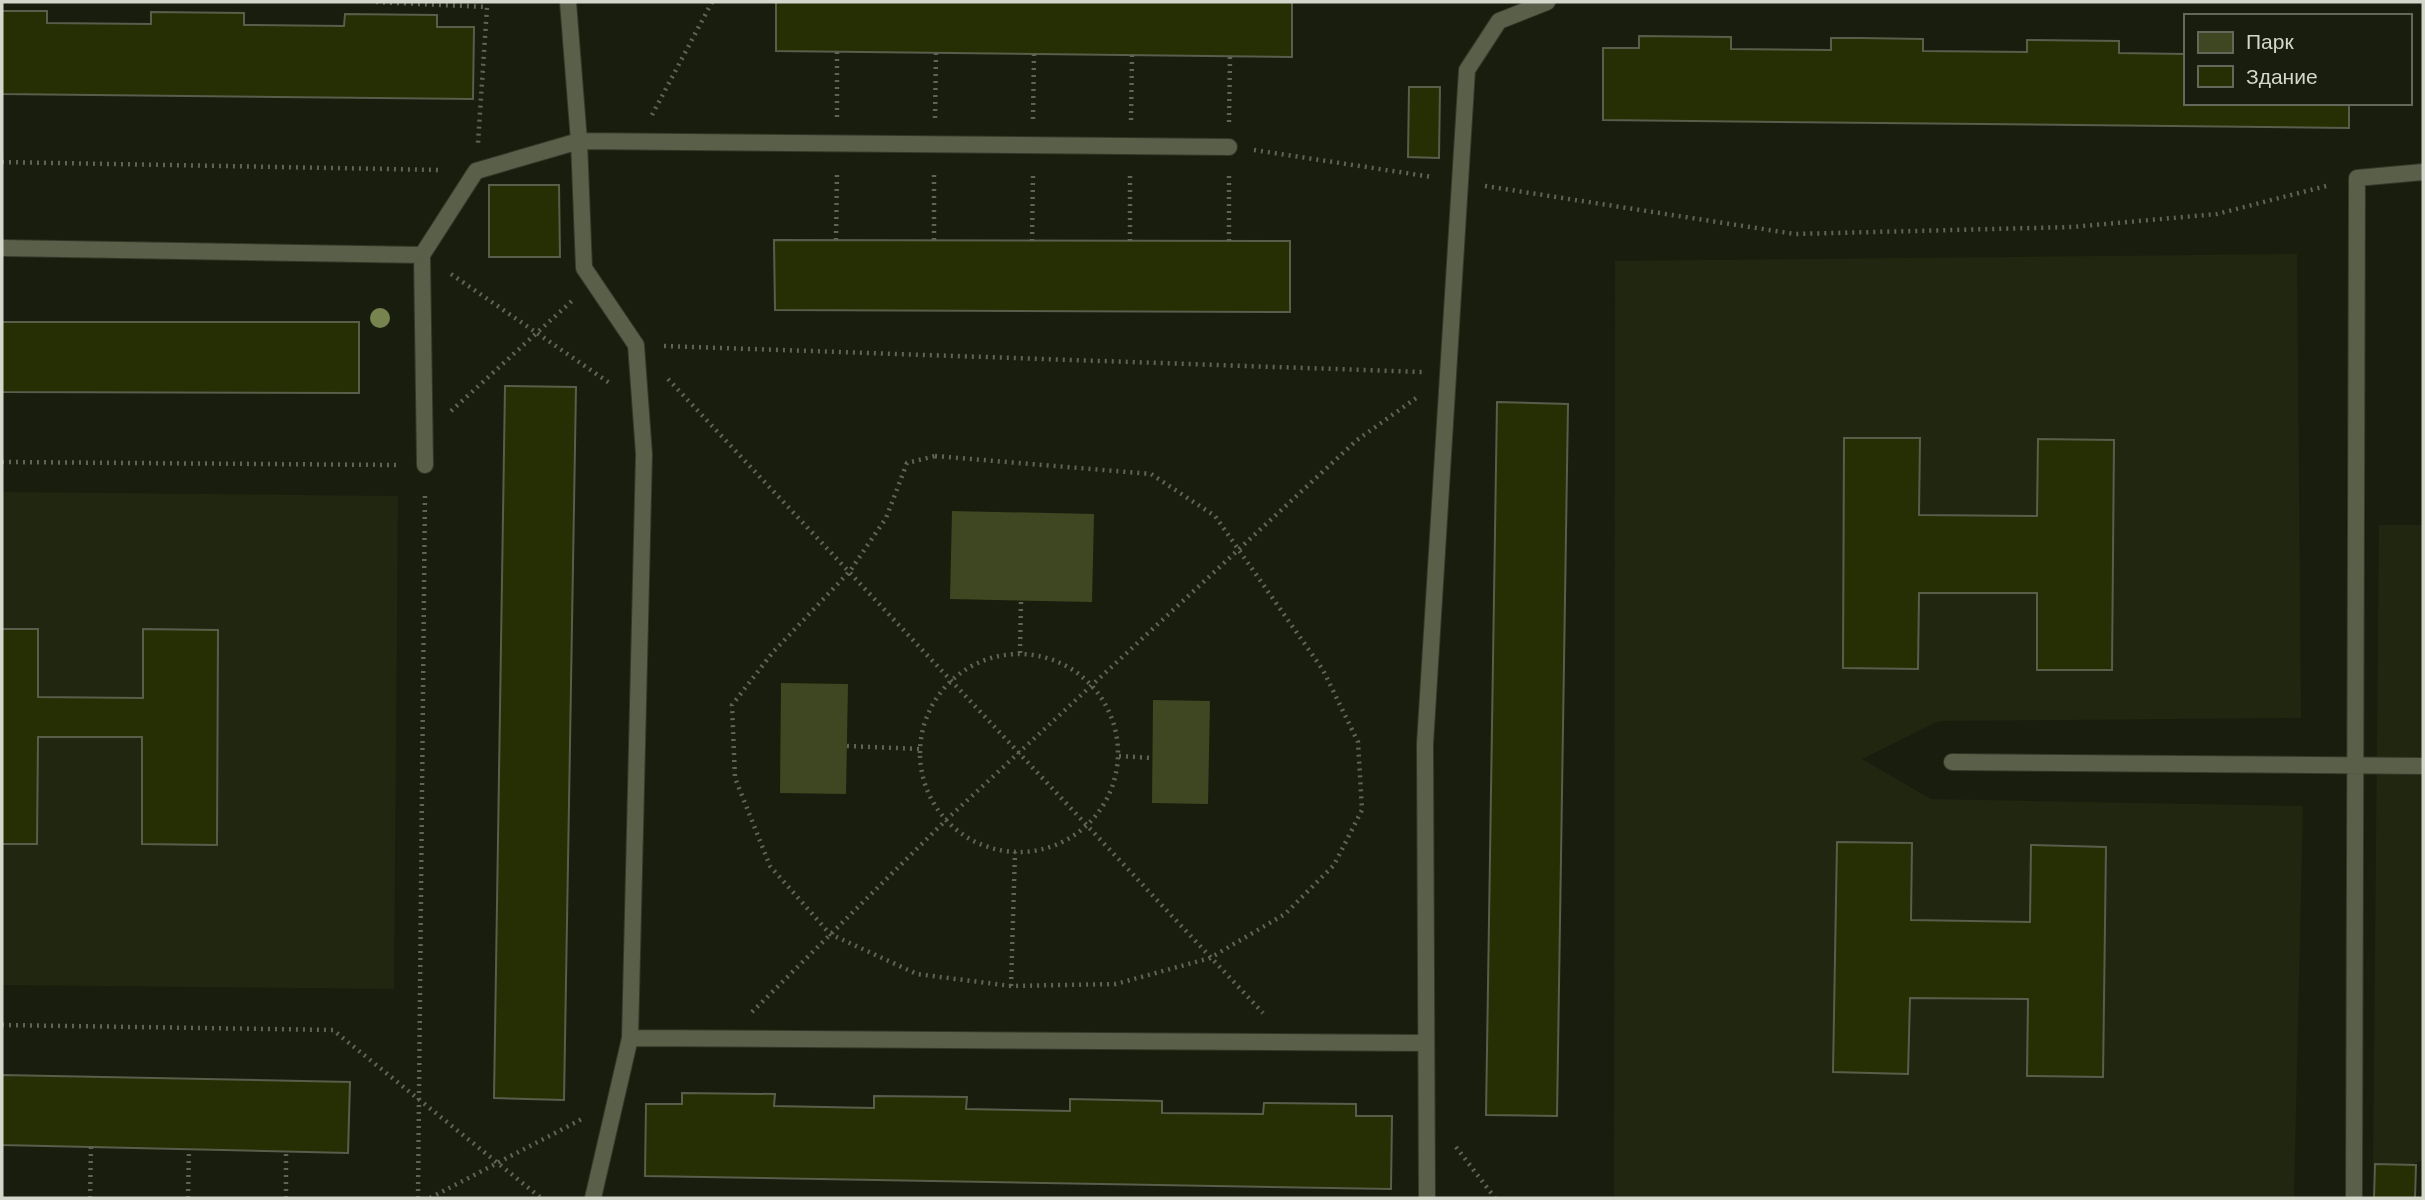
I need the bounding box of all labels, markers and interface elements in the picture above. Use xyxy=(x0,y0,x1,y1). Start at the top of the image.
legend xyxy=(2184,14,2411,105)
text: Парк xyxy=(2246,30,2294,53)
text: Здание xyxy=(2246,65,2318,88)

